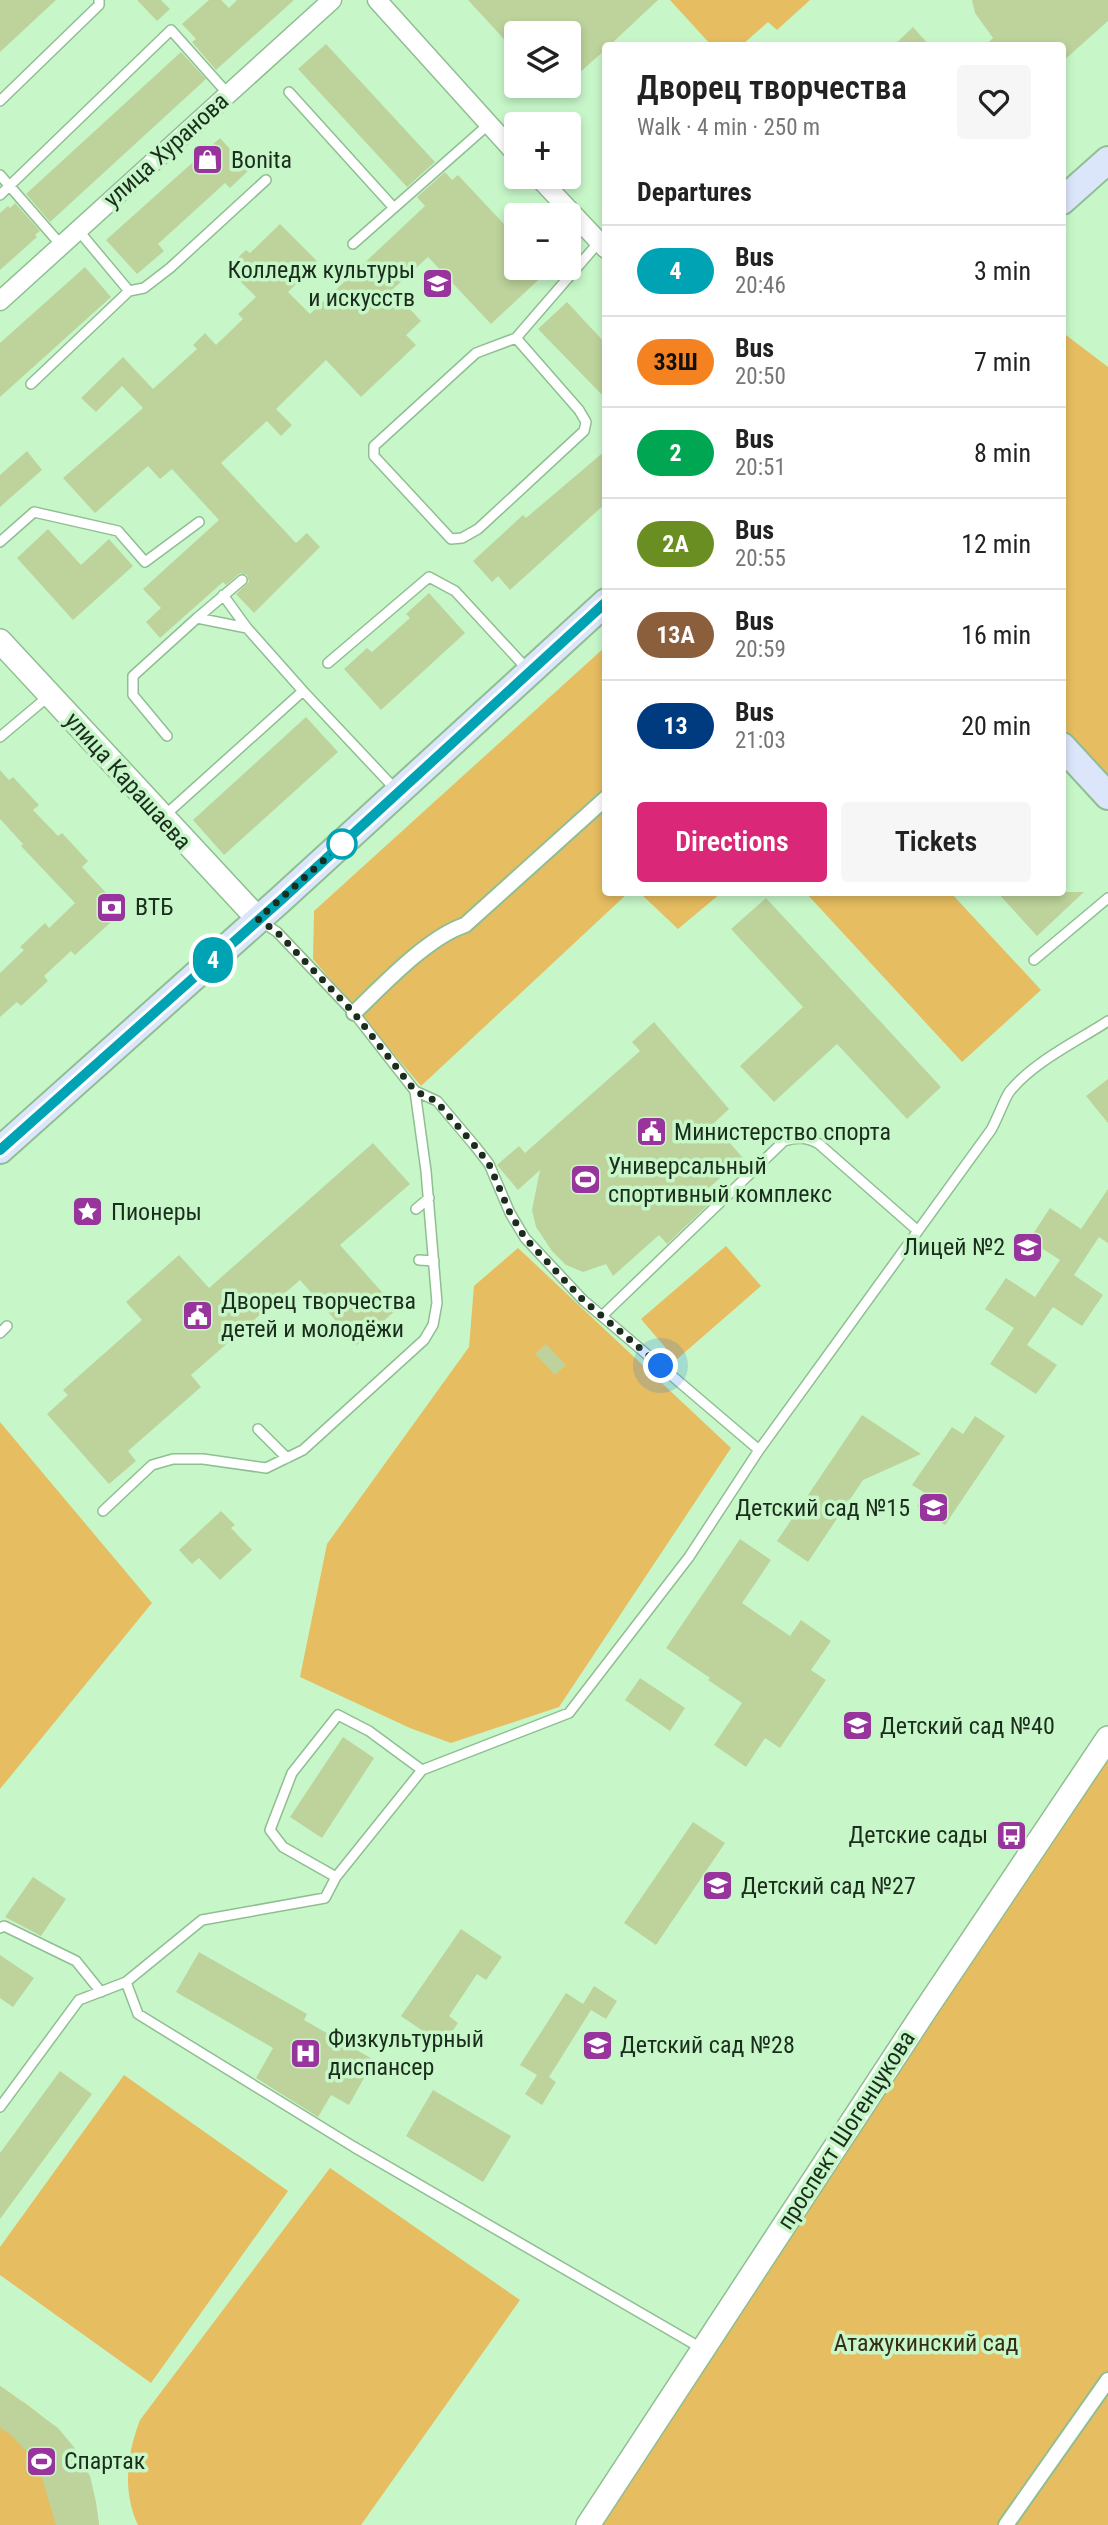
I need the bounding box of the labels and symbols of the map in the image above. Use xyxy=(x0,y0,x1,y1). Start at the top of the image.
street label: улица Хуранова xyxy=(98,87,234,213)
shop icon: Bonita xyxy=(191,143,225,177)
place label: Bonita xyxy=(231,146,292,174)
place label: Колледж культуры и искусств xyxy=(228,256,415,312)
school or university icon: Колледж культуры и искусств xyxy=(421,267,455,301)
street label: улица Карашаева xyxy=(59,707,197,855)
unlabelled marker xyxy=(327,829,357,859)
bank icon: ВТБ xyxy=(95,890,129,924)
place label: ВТБ xyxy=(135,893,173,921)
line badge: 4 xyxy=(190,937,236,983)
public building icon: Министерство спорта xyxy=(634,1115,668,1149)
place label: Министерство спорта xyxy=(674,1118,891,1146)
place label: Универсальный спортивный комплекс xyxy=(608,1152,832,1208)
sports icon: Универсальный спортивный комплекс xyxy=(568,1163,602,1197)
place icon: Пионеры xyxy=(71,1195,105,1229)
place label: Пионеры xyxy=(111,1198,202,1226)
school or university icon: Лицей №2 xyxy=(1011,1230,1045,1264)
place label: Лицей №2 xyxy=(903,1233,1005,1261)
place label: Дворец творчества детей и молодёжи xyxy=(221,1287,416,1343)
public building icon: Дворец творчества детей и молодёжи xyxy=(181,1298,215,1332)
your location xyxy=(643,1348,678,1383)
school or university icon: Детский сад №15 xyxy=(916,1491,950,1525)
place label: Детский сад №15 xyxy=(735,1494,910,1522)
school or university icon: Детский сад №40 xyxy=(840,1709,874,1743)
place label: Детский сад №40 xyxy=(880,1712,1055,1740)
bus stop icon: Детские сады xyxy=(994,1818,1028,1852)
place label: Детские сады xyxy=(848,1821,988,1849)
school or university icon: Детский сад №27 xyxy=(701,1869,735,1903)
place label: Детский сад №27 xyxy=(741,1872,916,1900)
place label: Физкультурный диспансер xyxy=(328,2025,484,2081)
street label: проспект Шогенцукова xyxy=(771,2025,921,2235)
school or university icon: Детский сад №28 xyxy=(580,2028,614,2062)
place label: Детский сад №28 xyxy=(620,2031,795,2059)
hospital icon: Физкультурный диспансер xyxy=(288,2036,322,2070)
park label: Атажукинский сад xyxy=(834,2329,1018,2357)
sports icon: Спартак xyxy=(24,2444,58,2478)
place label: Спартак xyxy=(64,2447,146,2475)

